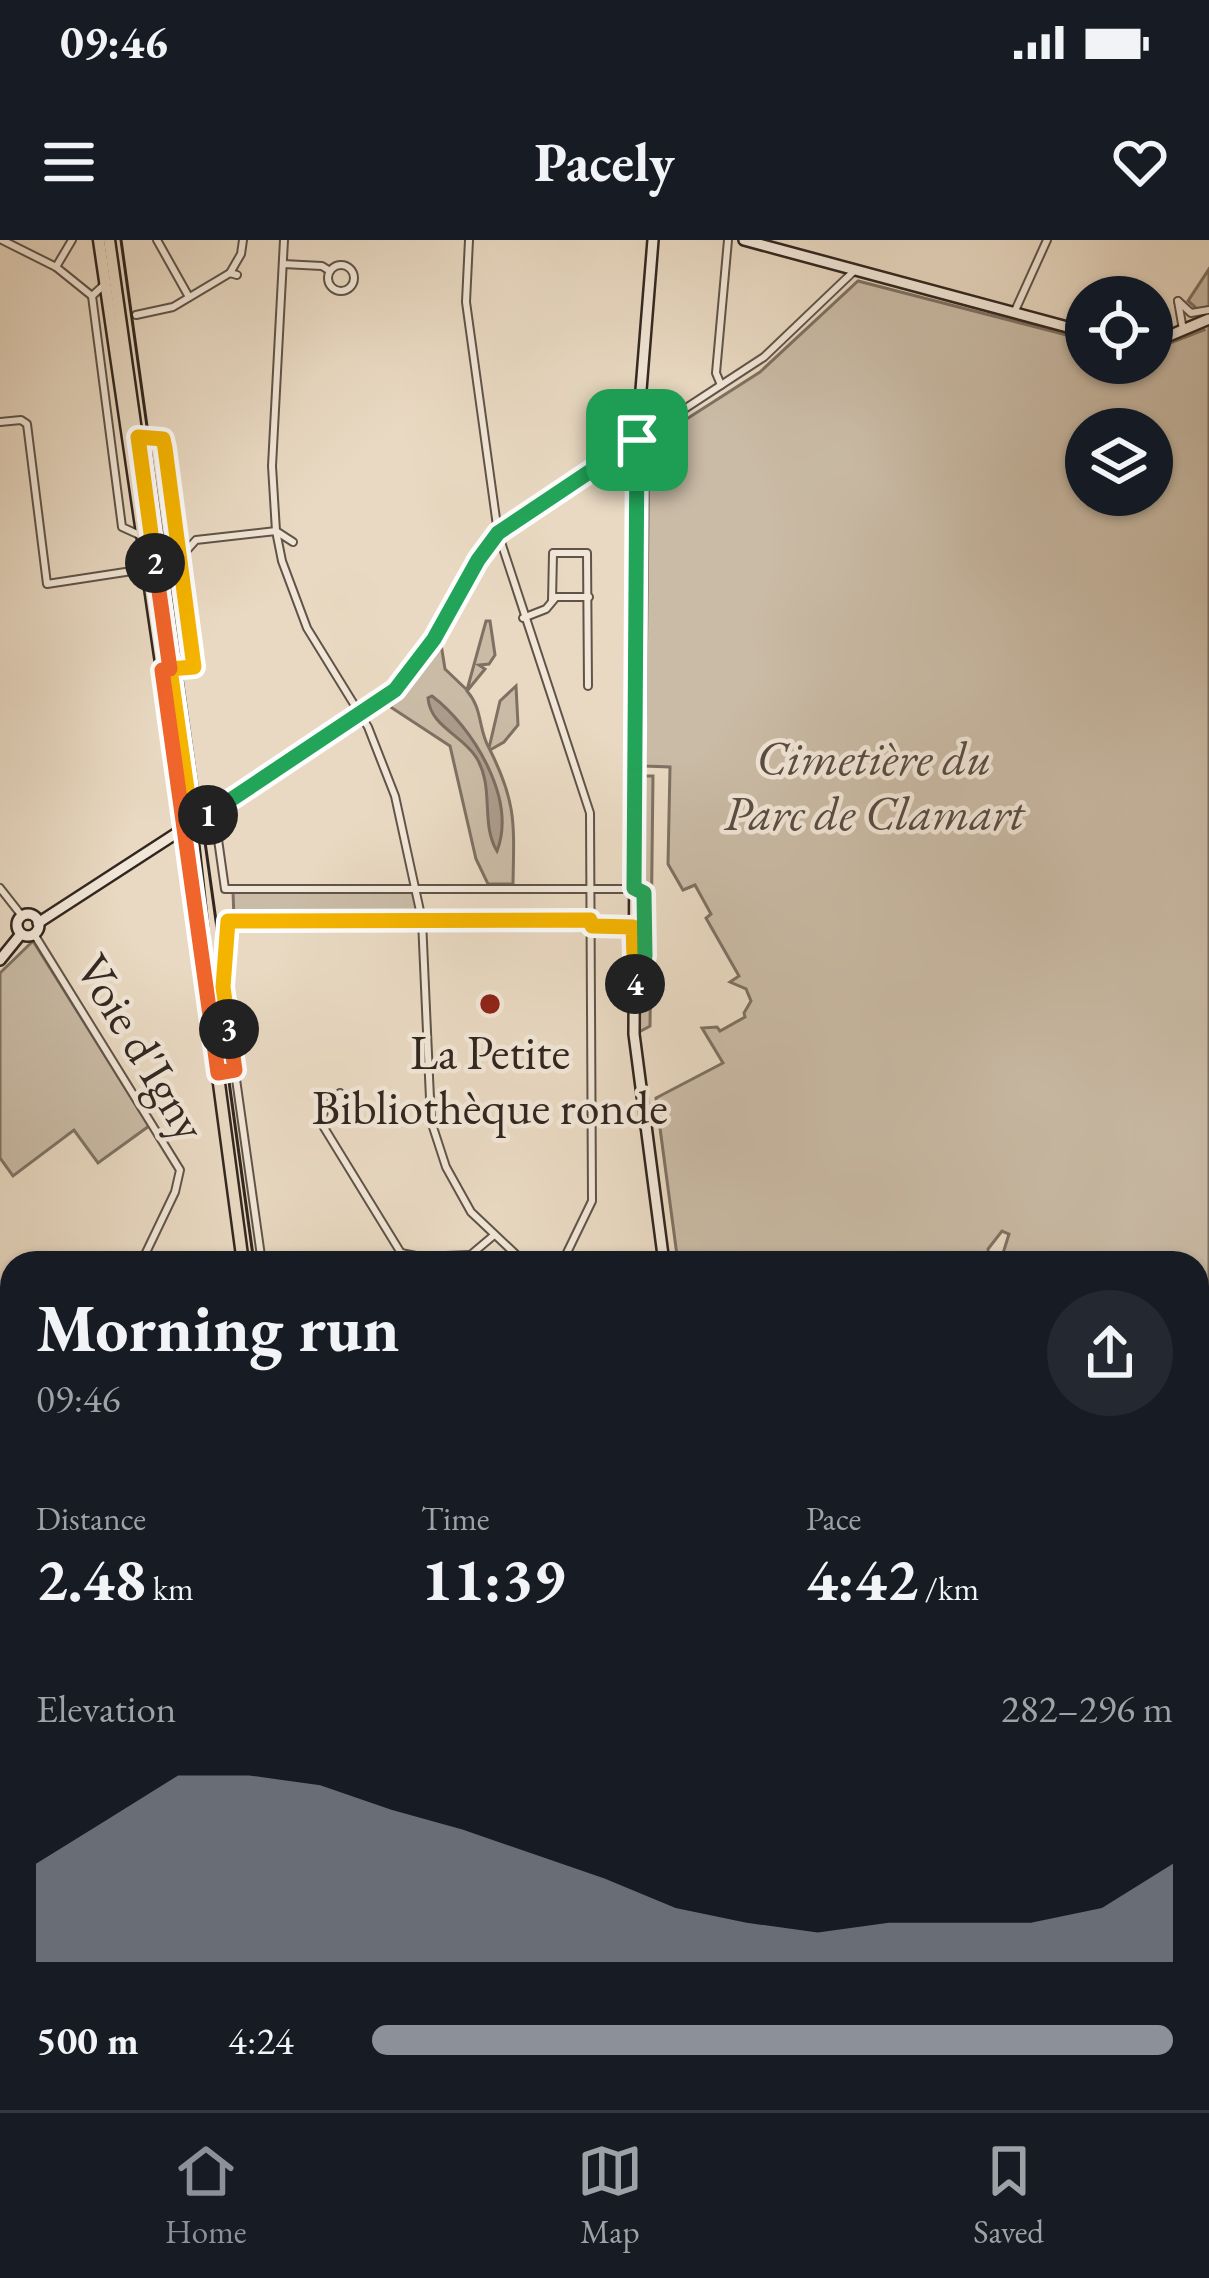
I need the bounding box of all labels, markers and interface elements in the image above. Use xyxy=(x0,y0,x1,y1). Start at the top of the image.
text: 09:46 xyxy=(60,13,168,71)
text: Pacely xyxy=(534,127,675,197)
icon: menu xyxy=(36,129,102,195)
icon: heart xyxy=(1107,129,1173,195)
map controls xyxy=(1065,276,1173,516)
button: locate xyxy=(1065,276,1173,384)
pin xyxy=(586,389,688,491)
icon: arrive xyxy=(604,407,670,473)
button: layers xyxy=(1065,408,1173,516)
pin: 2 xyxy=(125,533,185,593)
text: 2 xyxy=(146,541,164,584)
park label: Cimetière du Parc de Clamart xyxy=(724,727,1026,844)
pin: 1 xyxy=(178,785,238,845)
text: 1 xyxy=(199,793,217,836)
street label: Voie d'Igny xyxy=(62,942,222,1152)
pin: 4 xyxy=(605,954,665,1014)
text: 4 xyxy=(626,962,644,1005)
marker: La Petite Bibliothèque ronde xyxy=(477,991,503,1017)
pin: 3 xyxy=(199,999,259,1059)
text: 3 xyxy=(220,1007,238,1050)
place label: La Petite Bibliothèque ronde xyxy=(312,1021,668,1138)
text: Morning run xyxy=(36,1285,400,1371)
button: share xyxy=(1047,1290,1173,1416)
text: 09:46 xyxy=(36,1373,121,1424)
text: Distance xyxy=(36,1497,146,1540)
text: Time xyxy=(421,1497,490,1540)
text: Pace xyxy=(806,1497,861,1540)
text: 2.48 xyxy=(36,1540,146,1618)
text: 11:39 xyxy=(421,1540,565,1618)
text: 4:42 xyxy=(806,1540,918,1618)
text: km xyxy=(146,1567,194,1610)
text: /km xyxy=(918,1567,979,1610)
text: Elevation xyxy=(36,1683,176,1734)
text: 282–296 m xyxy=(1001,1683,1173,1734)
text: 500 m xyxy=(36,2015,139,2066)
text: 4:24 xyxy=(228,2015,294,2066)
tab: Home xyxy=(165,2138,247,2253)
tab: Map xyxy=(577,2138,643,2253)
tab: Saved xyxy=(973,2138,1044,2253)

